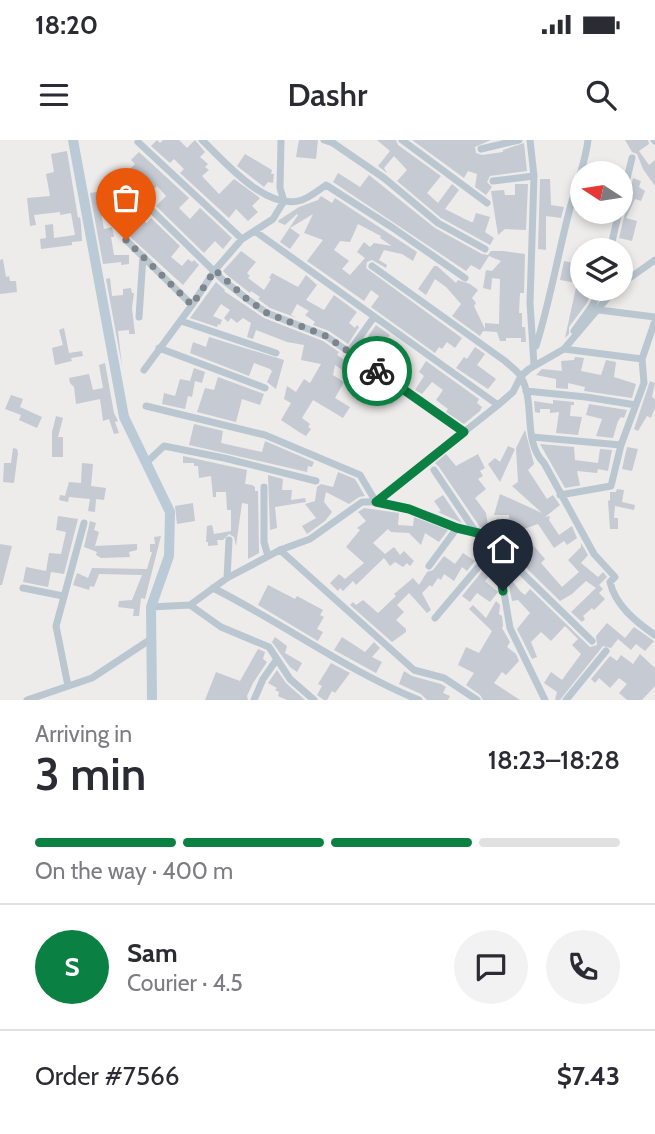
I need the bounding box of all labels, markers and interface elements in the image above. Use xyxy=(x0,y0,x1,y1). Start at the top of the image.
text: 18:20 xyxy=(35,9,98,41)
text: Dashr xyxy=(288,75,367,114)
icon: menu xyxy=(35,76,73,114)
icon: search xyxy=(582,76,620,114)
north arrow xyxy=(570,161,634,224)
map controls xyxy=(570,161,633,301)
pin xyxy=(96,168,156,240)
icon: bag xyxy=(107,179,145,217)
button: layers xyxy=(570,238,633,301)
courier xyxy=(342,336,412,406)
icon: bike xyxy=(358,352,396,390)
pin xyxy=(473,519,533,591)
icon: home xyxy=(484,530,522,568)
text: Arriving in xyxy=(35,720,132,748)
text: 18:23–18:28 xyxy=(488,744,620,776)
text: 3 min xyxy=(35,746,146,802)
text: On the way · 400 m xyxy=(35,857,233,885)
button: chat xyxy=(454,930,528,1004)
button: phone xyxy=(546,930,620,1004)
text: Sam xyxy=(127,937,178,969)
text: S xyxy=(64,951,80,983)
text: Courier · 4.5 xyxy=(127,969,243,997)
text: Order #7566 xyxy=(35,1060,180,1092)
text: $7.43 xyxy=(557,1060,620,1092)

